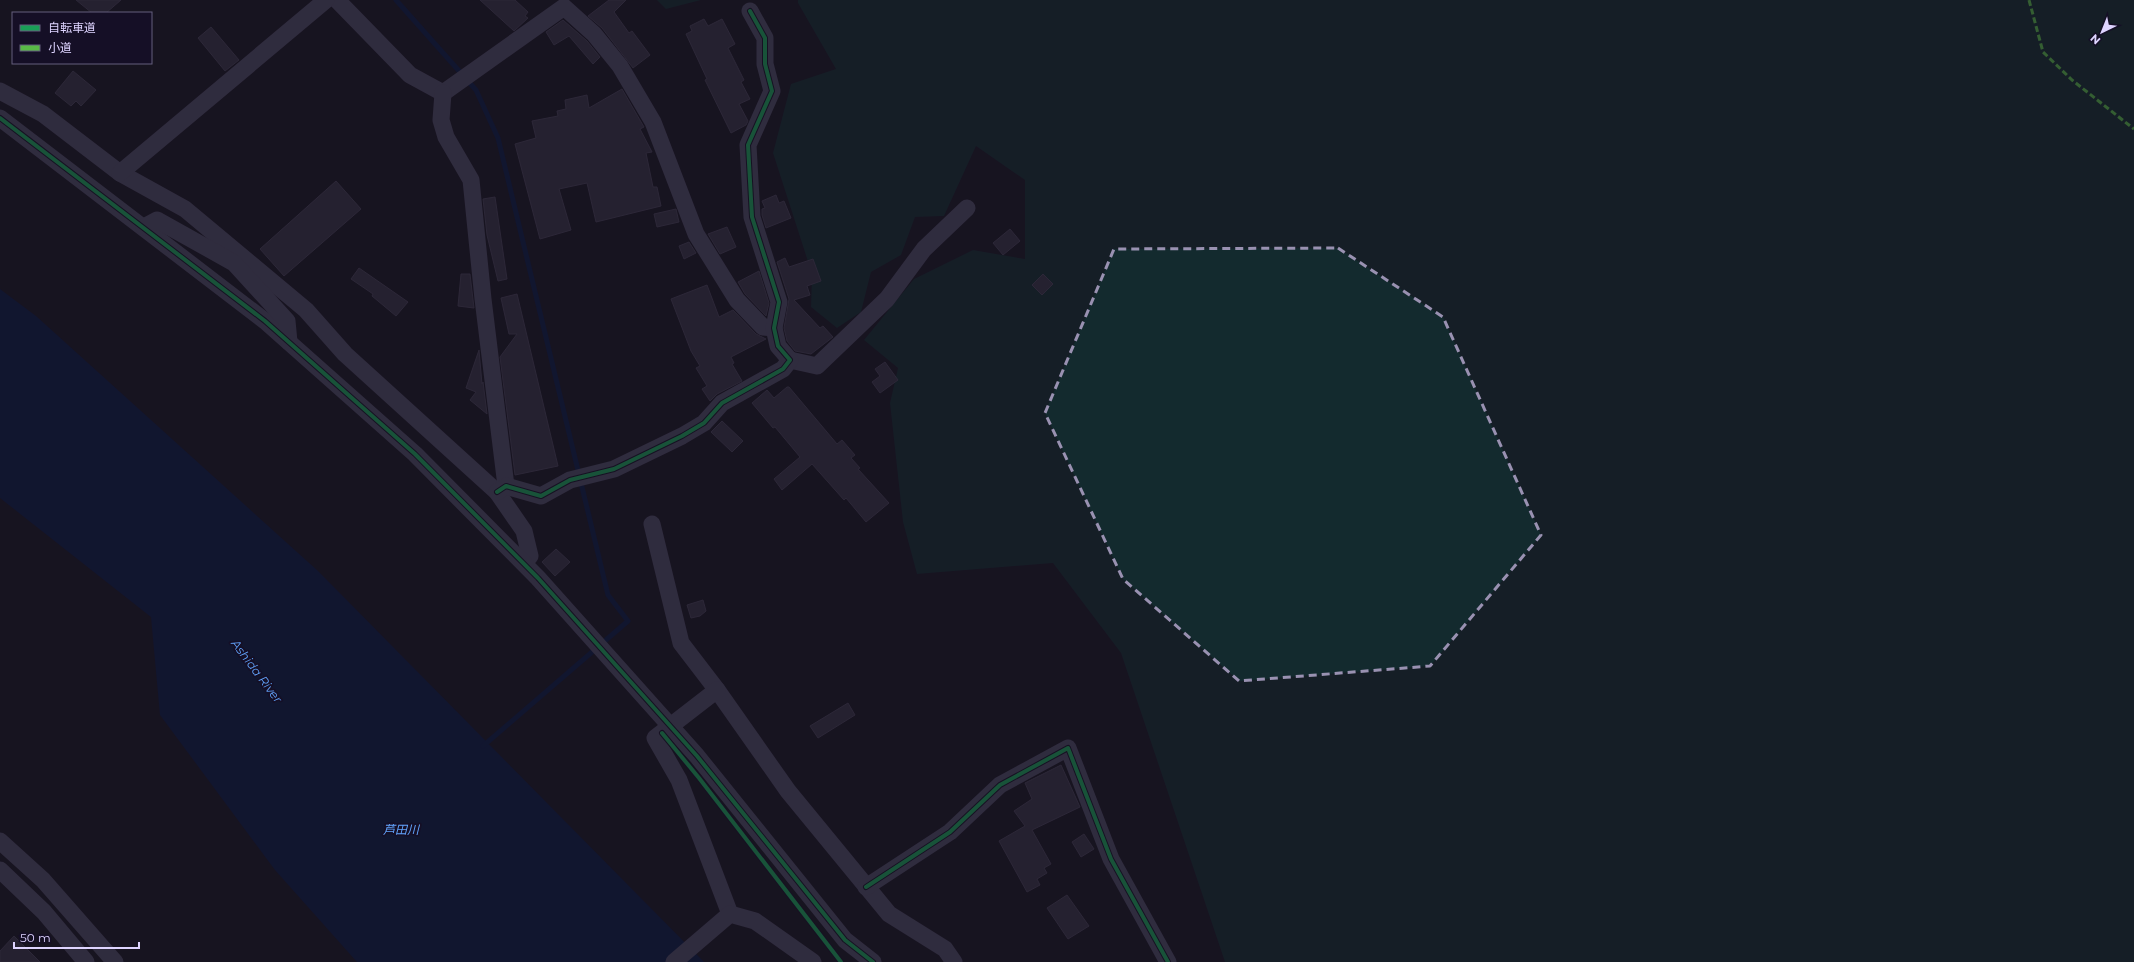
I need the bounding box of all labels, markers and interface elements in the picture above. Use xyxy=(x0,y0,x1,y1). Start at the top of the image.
legend xyxy=(12,12,152,64)
north arrow xyxy=(2082,12,2122,52)
text: 自転車道 xyxy=(48,20,96,35)
text: N xyxy=(2087,31,2103,47)
text: 小道 xyxy=(48,40,72,55)
water label: Ashida River xyxy=(228,636,286,706)
water label: 芦田川 xyxy=(383,822,421,837)
scale bar xyxy=(14,924,139,950)
text: 50 m xyxy=(20,930,51,945)

